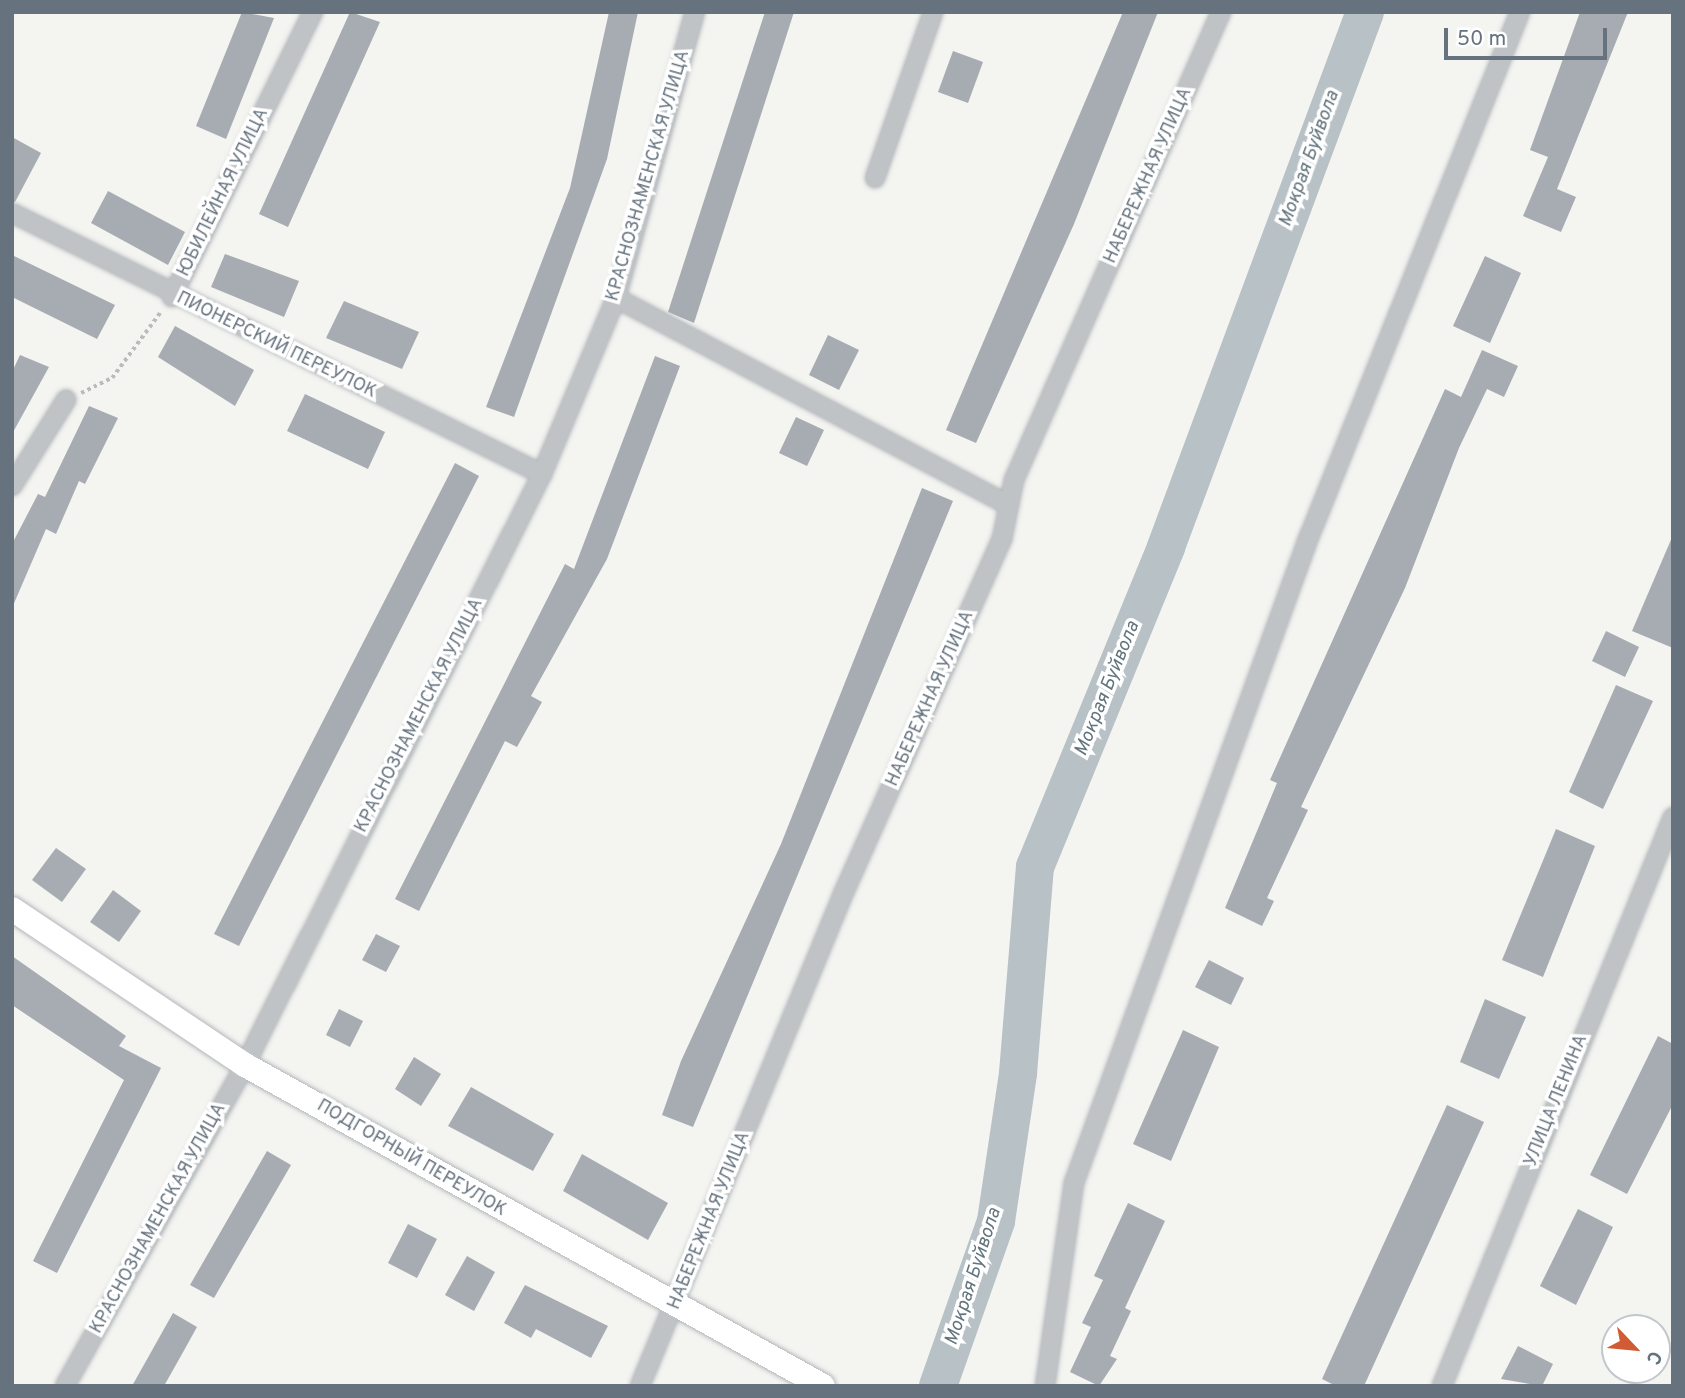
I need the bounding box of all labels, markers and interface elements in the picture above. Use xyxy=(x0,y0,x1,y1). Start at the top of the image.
scale bar xyxy=(1447,14,1610,58)
text: 50 m xyxy=(1457,26,1506,53)
street label: КРАСНОЗНАМЕНСКАЯ УЛИЦА xyxy=(603,48,695,304)
street label: НАБЕРЕЖНАЯ УЛИЦА xyxy=(1100,85,1198,267)
water label: Мокрая Буйвола xyxy=(1275,88,1345,230)
street label: ЮБИЛЕЙНАЯ УЛИЦА xyxy=(174,105,274,281)
street label: ПИОНЕРСКИЙ ПЕРЕУЛОК xyxy=(173,288,379,404)
street label: КРАСНОЗНАМЕНСКАЯ УЛИЦА xyxy=(351,595,489,837)
street label: НАБЕРЕЖНАЯ УЛИЦА xyxy=(882,608,980,790)
water label: Мокрая Буйвола xyxy=(1071,618,1145,760)
street label: УЛИЦА ЛЕНИНА xyxy=(1521,1032,1593,1170)
street label: ПОДГОРНЫЙ ПЕРЕУЛОК xyxy=(312,1096,510,1222)
street label: КРАСНОЗНАМЕНСКАЯ УЛИЦА xyxy=(87,1100,231,1338)
street label: НАБЕРЕЖНАЯ УЛИЦА xyxy=(664,1129,756,1313)
water label: Мокрая Буйвола xyxy=(941,1205,1007,1349)
north arrow xyxy=(1601,1314,1671,1384)
text: С xyxy=(1640,1347,1667,1368)

